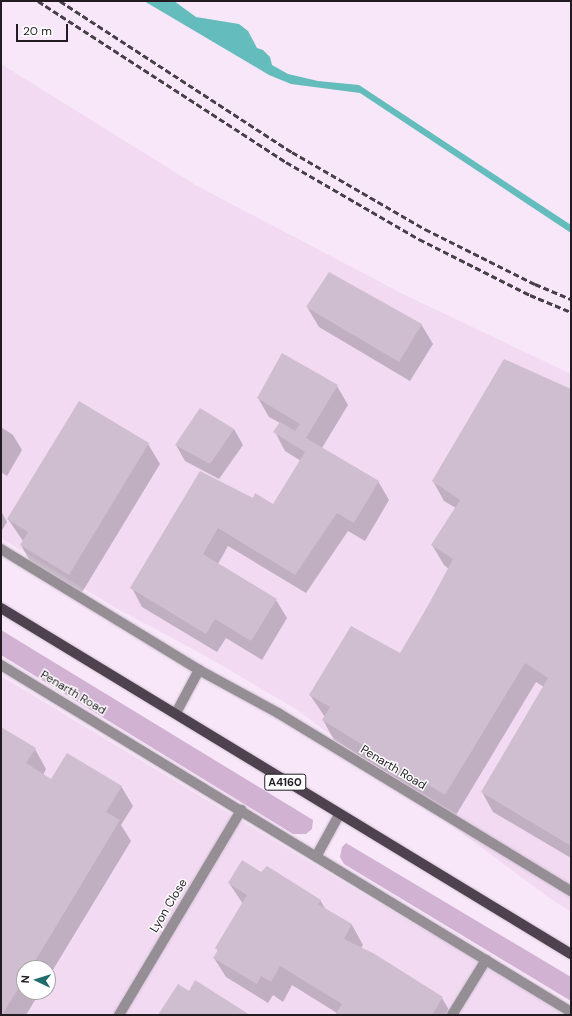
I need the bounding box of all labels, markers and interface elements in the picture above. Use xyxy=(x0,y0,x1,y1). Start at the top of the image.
scale bar xyxy=(18,16,70,42)
text: 20 m xyxy=(23,23,52,39)
street label: Penarth Road xyxy=(38,668,108,718)
street label: Penarth Road xyxy=(358,743,428,793)
road number: A4160 xyxy=(264,773,306,791)
street label: Lyon Close xyxy=(147,877,191,935)
north arrow xyxy=(16,960,56,1000)
text: N xyxy=(18,975,32,984)

